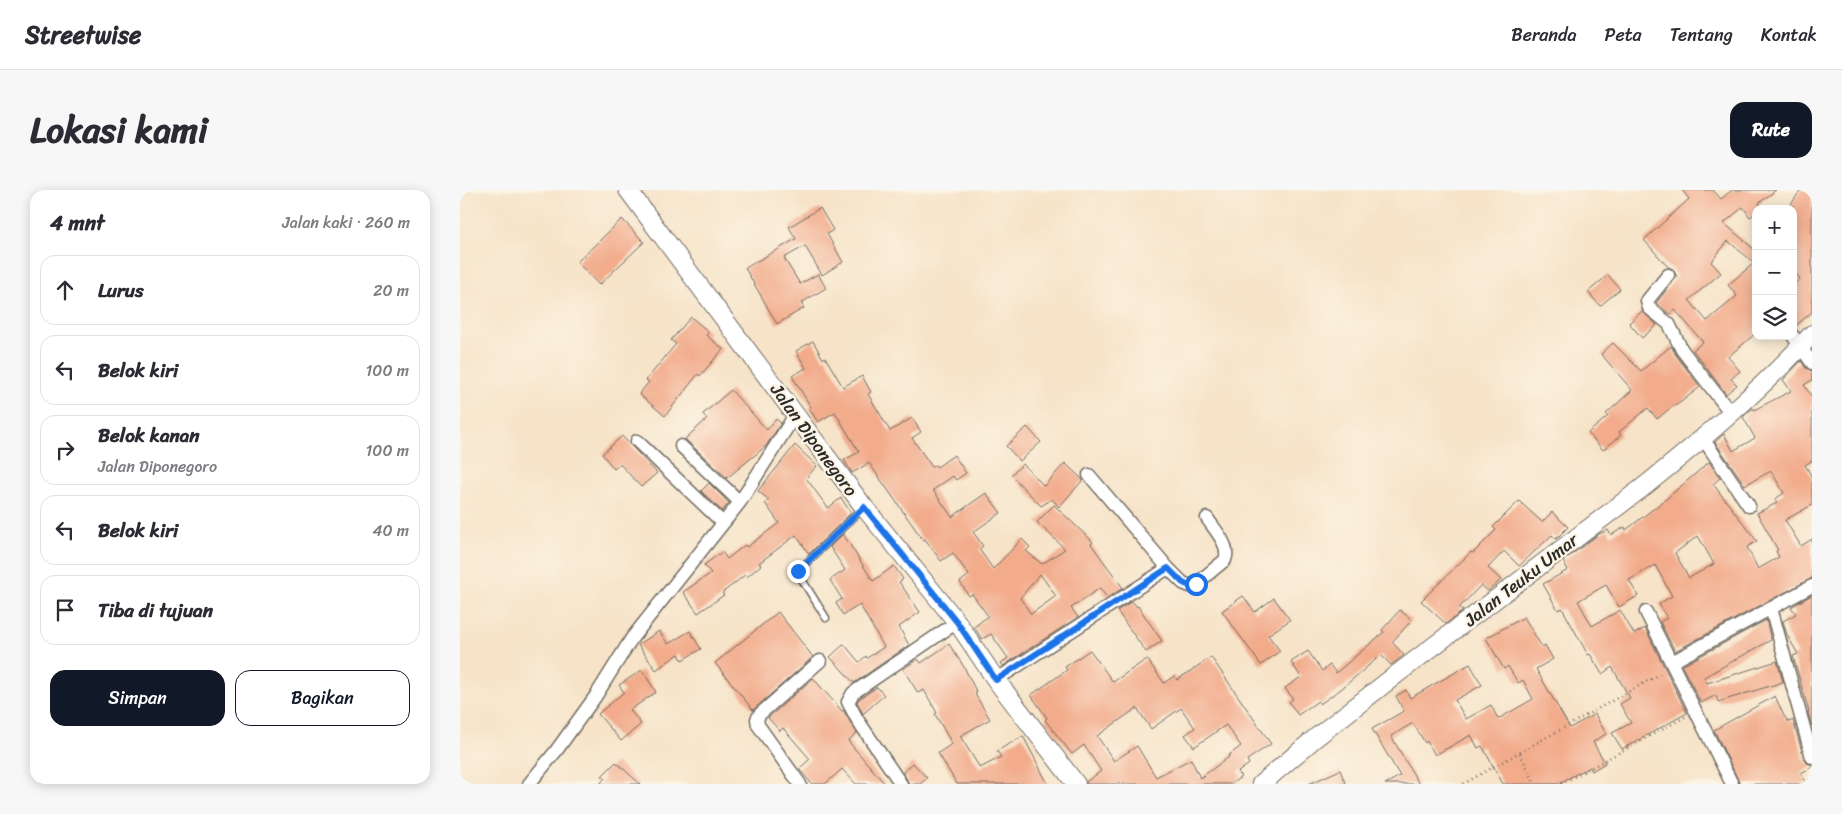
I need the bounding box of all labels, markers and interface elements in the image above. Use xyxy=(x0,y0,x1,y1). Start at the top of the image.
text: Streetwise xyxy=(25,14,141,56)
text: Beranda xyxy=(1511,19,1577,51)
text: Peta xyxy=(1605,19,1642,51)
text: Tentang xyxy=(1670,19,1733,51)
text: Kontak xyxy=(1761,19,1817,51)
text: Lokasi kami xyxy=(30,99,208,161)
button: Rute xyxy=(1730,102,1812,158)
text: 4 mnt xyxy=(50,204,105,242)
map controls xyxy=(1752,205,1797,340)
button: + xyxy=(1752,205,1797,250)
text: Jalan kaki · 260 m xyxy=(282,208,410,237)
button: − xyxy=(1752,250,1797,295)
text: Lurus xyxy=(98,274,144,307)
icon: ahead xyxy=(51,276,79,304)
text: 20 m xyxy=(373,276,409,305)
button: layers xyxy=(1752,295,1797,340)
text: Belok kiri xyxy=(98,354,178,387)
icon: left xyxy=(51,356,79,384)
text: 100 m xyxy=(365,356,409,385)
street label: Jalan Diponegoro xyxy=(761,376,866,504)
text: Belok kanan xyxy=(98,419,200,452)
icon: right xyxy=(51,436,79,464)
text: 100 m xyxy=(365,436,409,465)
text: Jalan Diponegoro xyxy=(98,452,217,481)
text: Belok kiri xyxy=(98,514,178,547)
icon: left xyxy=(51,516,79,544)
text: 40 m xyxy=(372,516,409,545)
street label: Jalan Teuku Umar xyxy=(1456,524,1587,636)
route end xyxy=(787,560,810,583)
route start xyxy=(1185,573,1208,596)
text: Tiba di tujuan xyxy=(98,594,213,627)
icon: arrive xyxy=(51,596,79,624)
button: Simpan xyxy=(50,670,225,726)
button: Bagikan xyxy=(235,670,410,726)

